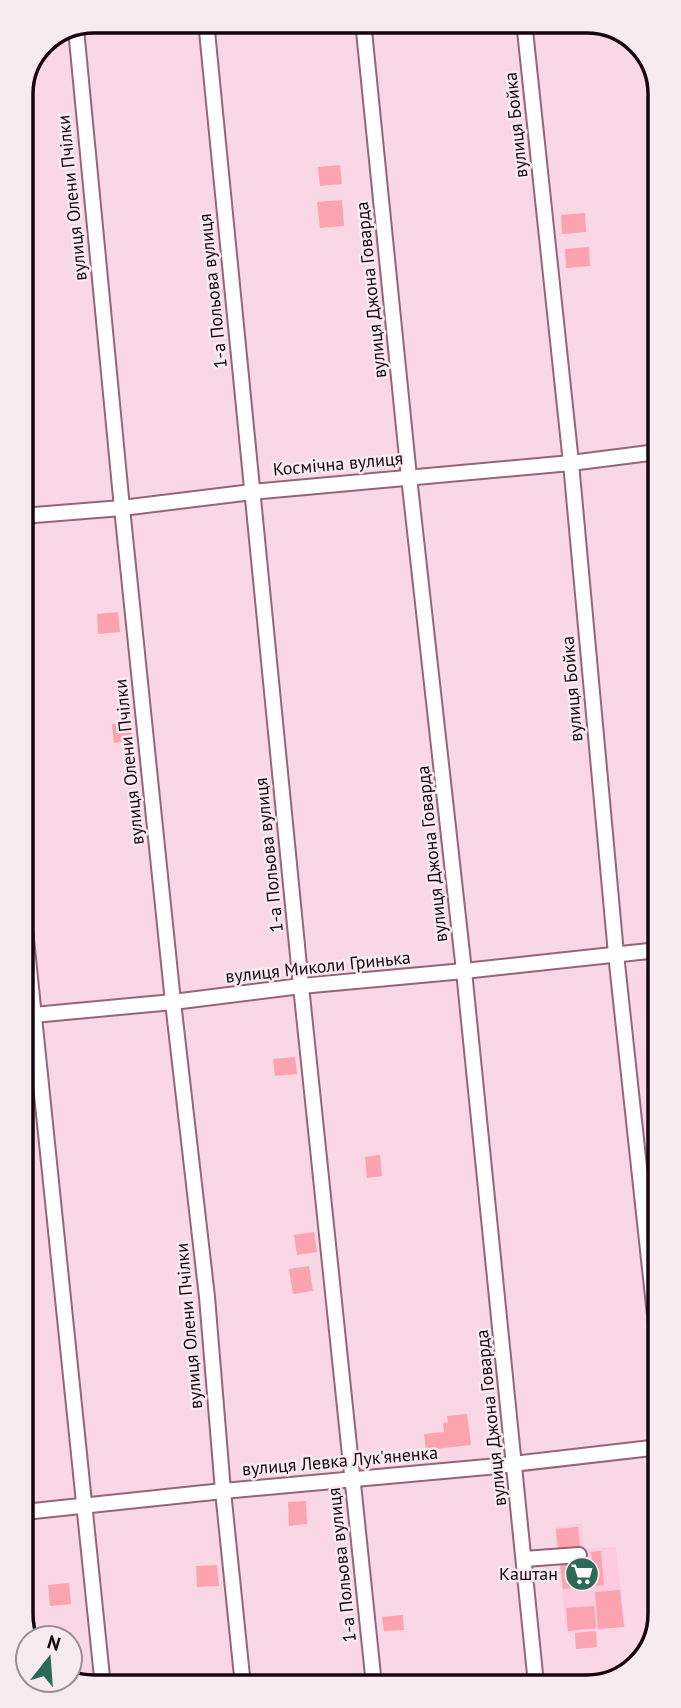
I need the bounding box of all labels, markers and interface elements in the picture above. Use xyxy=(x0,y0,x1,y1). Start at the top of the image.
street label: вулиця Бойка xyxy=(499,71,532,179)
street label: вулиця Олени Пчілки xyxy=(51,114,92,282)
street label: вулиця Джона Говарда xyxy=(350,201,391,379)
street label: 1-а Польова вулиця xyxy=(193,213,232,370)
street label: Космічна вулиця xyxy=(272,446,404,481)
street label: вулиця Бойка xyxy=(555,635,588,743)
street label: вулиця Олени Пчілки xyxy=(108,678,149,846)
street label: вулиця Джона Говарда xyxy=(411,765,452,943)
street label: 1-а Польова вулиця xyxy=(249,777,288,934)
street label: вулиця Миколи Гринька xyxy=(224,945,412,988)
street label: вулиця Олени Пчілки xyxy=(170,1242,207,1410)
street label: вулиця Джона Говарда xyxy=(470,1329,511,1507)
street label: вулиця Левка Лук'яненка xyxy=(241,1440,439,1481)
street label: 1-а Польова вулиця xyxy=(322,1487,361,1644)
supermarket icon: Каштан xyxy=(563,1555,601,1593)
place label: Каштан xyxy=(499,1562,558,1585)
north arrow xyxy=(14,1624,84,1694)
text: N xyxy=(44,1629,63,1656)

